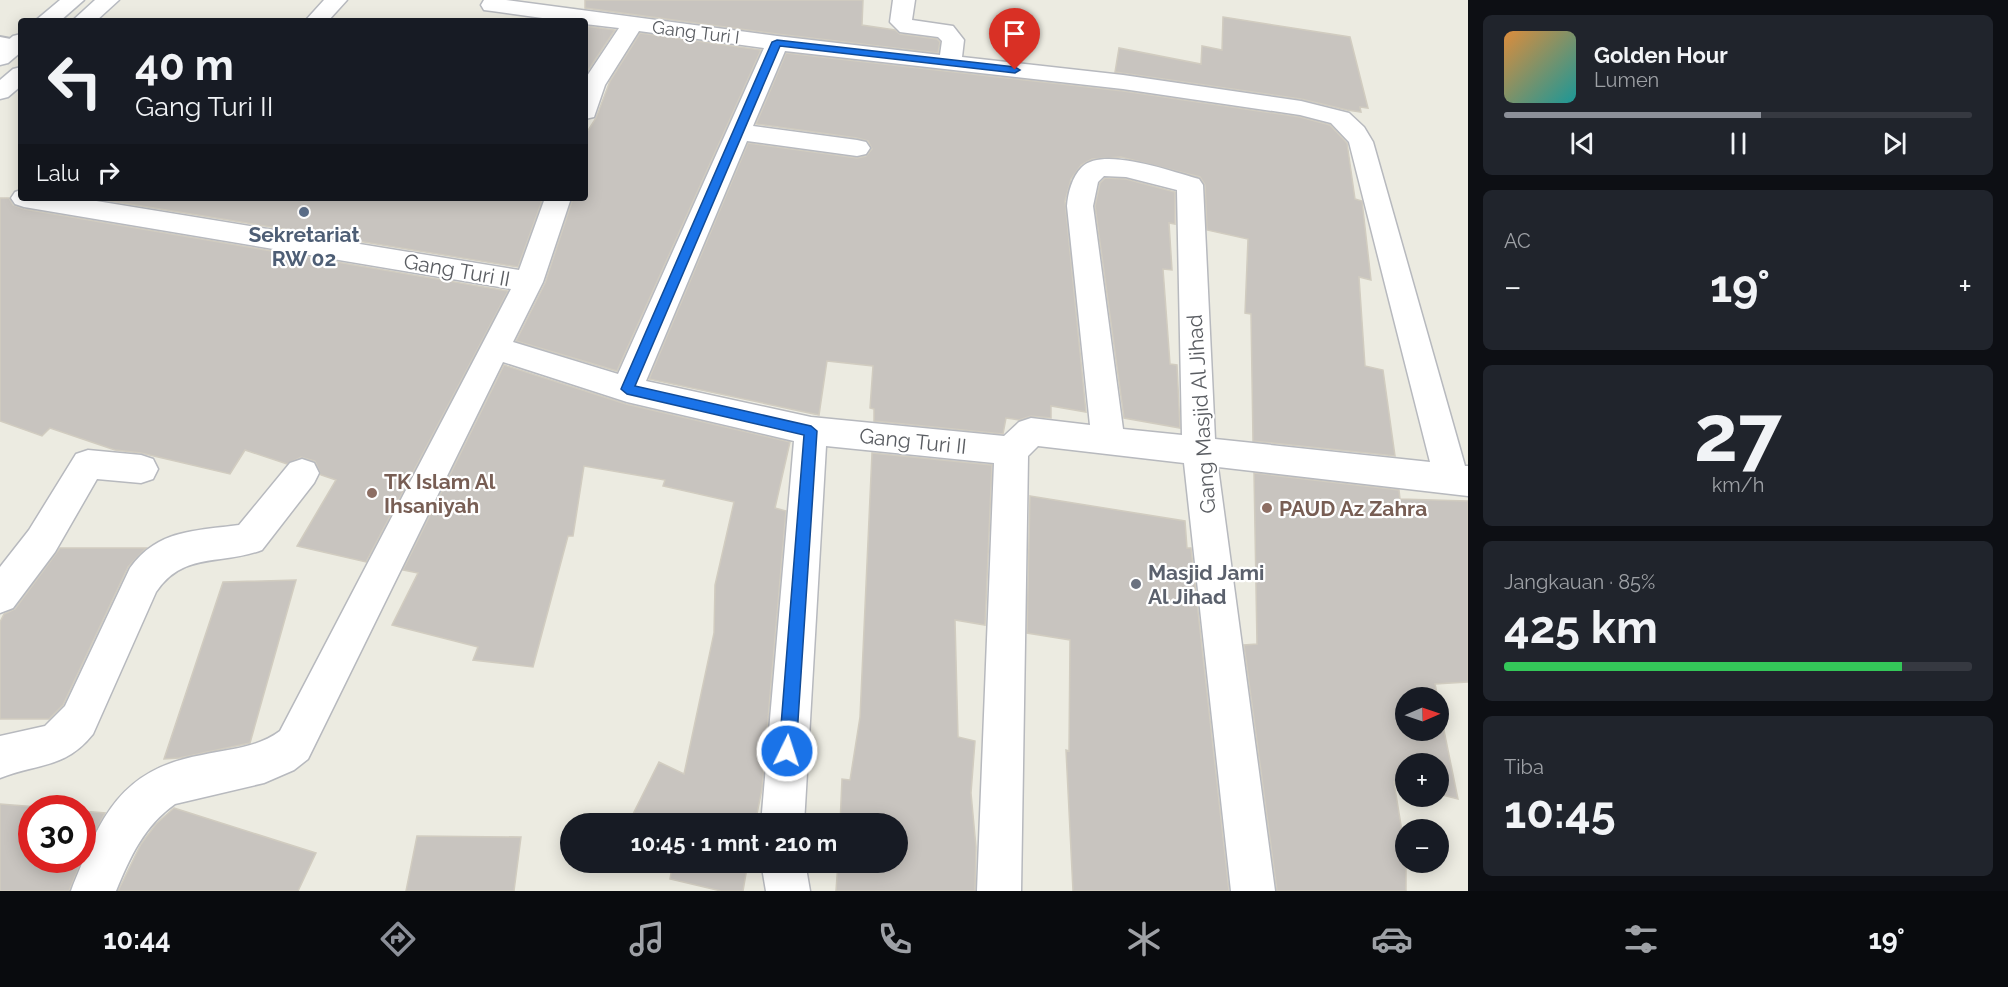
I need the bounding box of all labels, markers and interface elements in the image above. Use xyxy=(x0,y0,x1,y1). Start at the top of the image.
pin xyxy=(989,8,1040,70)
street label: Gang Turi I xyxy=(651,16,741,48)
icon: arrive xyxy=(998,17,1031,50)
text: 40 m xyxy=(135,41,234,90)
icon: left xyxy=(36,42,114,120)
text: Golden Hour xyxy=(1594,42,1728,68)
text: Lumen xyxy=(1594,68,1659,92)
text: Gang Turi II xyxy=(135,91,273,122)
icon: previous xyxy=(1566,127,1599,160)
icon: pause xyxy=(1722,127,1755,160)
icon: next xyxy=(1878,127,1911,160)
icon: right xyxy=(92,156,125,189)
text: Lalu xyxy=(36,160,80,186)
marker: Sekretariat RW 02 xyxy=(297,205,311,219)
place label: Sekretariat RW 02 xyxy=(248,222,360,271)
text: AC xyxy=(1504,229,1531,253)
street label: Gang Turi II xyxy=(402,248,512,292)
text: 19° xyxy=(1710,260,1770,313)
text: − xyxy=(1504,267,1522,306)
text: + xyxy=(1958,267,1972,306)
street label: Gang Masjid Al Jihad xyxy=(1182,314,1220,514)
text: 27 xyxy=(1694,388,1782,479)
street label: Gang Turi II xyxy=(858,423,968,459)
place label: TK Islam Al Ihsaniyah xyxy=(384,469,496,518)
text: km/h xyxy=(1712,473,1764,497)
marker: TK Islam Al Ihsaniyah xyxy=(365,486,379,500)
place label: PAUD Az Zahra xyxy=(1279,496,1427,521)
marker: PAUD Az Zahra xyxy=(1260,501,1274,515)
place label: Masjid Jami Al Jihad xyxy=(1148,560,1264,609)
text: Jangkauan · 85% xyxy=(1504,570,1655,594)
marker: Masjid Jami Al Jihad xyxy=(1129,577,1143,591)
text: 425 km xyxy=(1504,601,1658,654)
north arrow xyxy=(1395,687,1449,741)
map controls xyxy=(1395,687,1449,873)
position arrow xyxy=(755,719,819,783)
button: + xyxy=(1395,753,1449,807)
text: Tiba xyxy=(1504,755,1544,779)
text: 10:45 xyxy=(1504,786,1616,839)
speed limit sign: 30 xyxy=(18,795,96,873)
button: − xyxy=(1395,819,1449,873)
text: 10:45 · 1 mnt · 210 m xyxy=(631,830,837,856)
icon: directions xyxy=(377,918,419,960)
icon: music xyxy=(626,918,668,960)
icon: phone xyxy=(874,918,916,960)
icon: climate xyxy=(1123,918,1165,960)
icon: car xyxy=(1371,918,1413,960)
icon: filters xyxy=(1620,918,1662,960)
text: 10:44 xyxy=(103,924,171,955)
text: 19° xyxy=(1869,924,1905,955)

